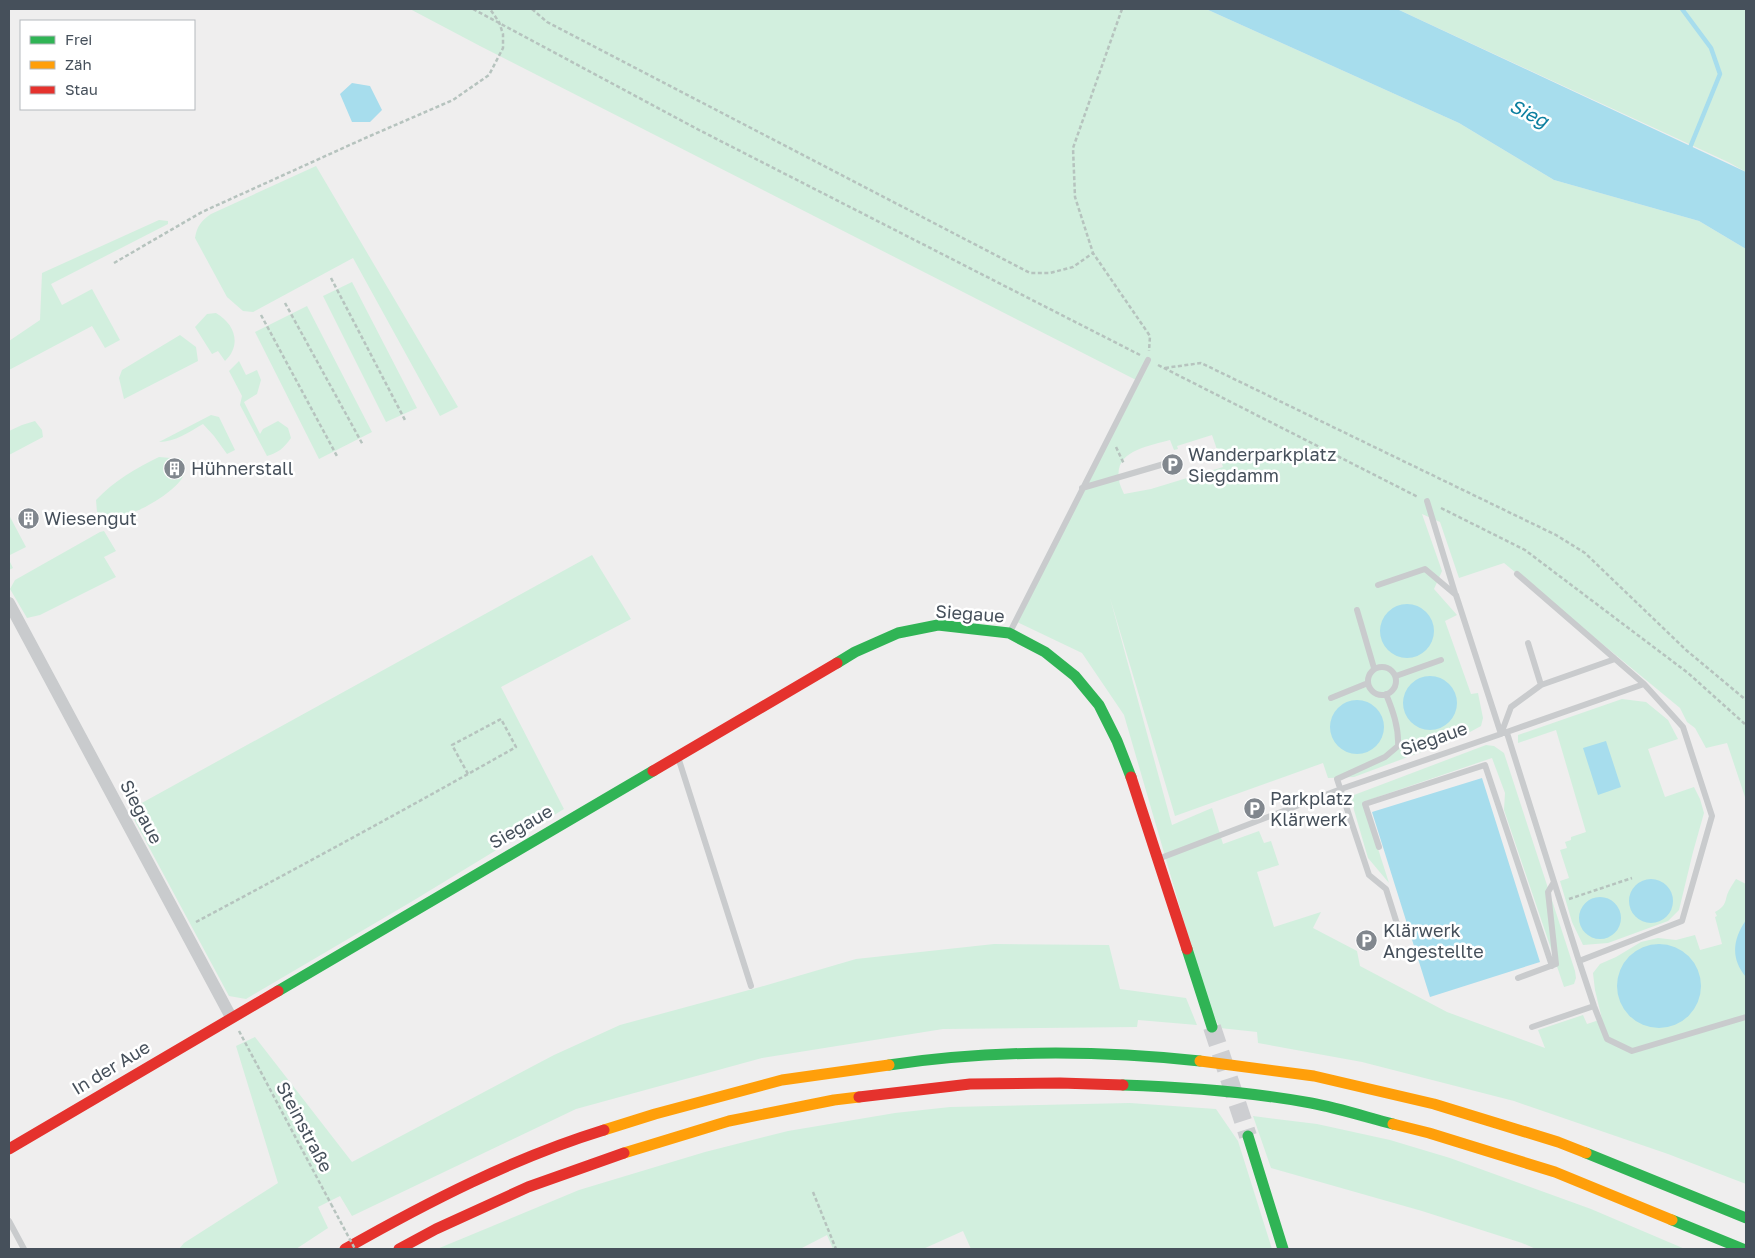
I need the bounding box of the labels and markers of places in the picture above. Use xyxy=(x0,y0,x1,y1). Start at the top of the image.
place label: Wanderparkplatz Siegdamm xyxy=(1188,443,1336,486)
parking icon: Wanderparkplatz Siegdamm xyxy=(1160,453,1184,477)
building icon: Hühnerstall xyxy=(163,457,187,481)
place label: Hühnerstall xyxy=(191,457,294,479)
building icon: Wiesengut xyxy=(16,507,40,531)
place label: Wiesengut xyxy=(44,507,137,529)
place label: Parkplatz Klärwerk xyxy=(1270,787,1353,830)
parking icon: Parkplatz Klärwerk xyxy=(1242,797,1266,821)
place label: Klärwerk Angestellte xyxy=(1383,919,1484,962)
parking icon: Klärwerk Angestellte xyxy=(1355,929,1379,953)

